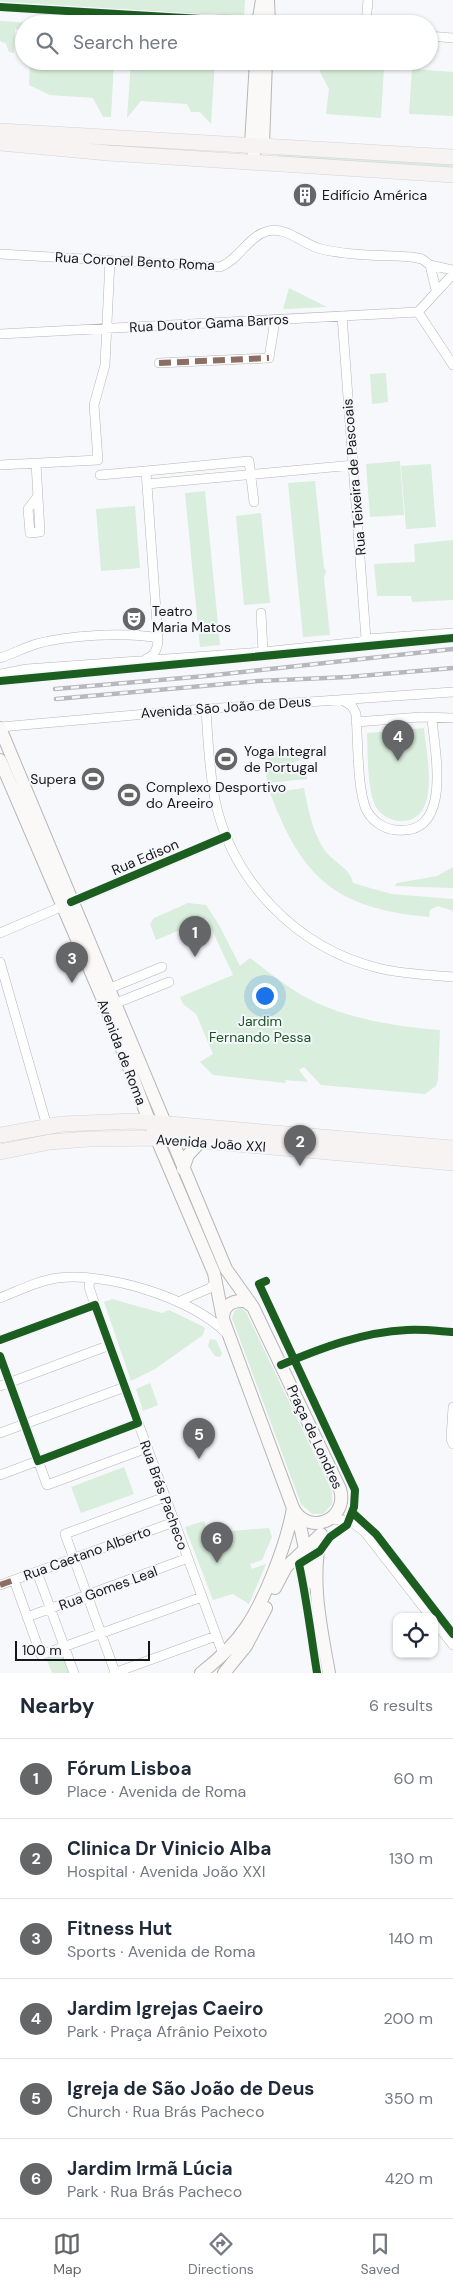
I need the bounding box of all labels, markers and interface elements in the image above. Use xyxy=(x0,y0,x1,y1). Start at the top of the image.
search box xyxy=(15,15,438,70)
icon: search xyxy=(33,29,61,57)
text: Search here xyxy=(73,30,178,55)
building icon: Edifício América xyxy=(292,182,318,208)
place label: Edifício América xyxy=(322,186,427,204)
street label: Rua Coronel Bento Roma xyxy=(55,248,215,274)
street label: Rua Doutor Gama Barros xyxy=(129,310,289,336)
street label: Rua Teixeira de Pascoais xyxy=(338,398,370,556)
place label: Teatro Maria Matos xyxy=(152,602,231,636)
theatre icon: Teatro Maria Matos xyxy=(121,606,147,632)
street label: Avenida São João de Deus xyxy=(140,692,312,722)
pin: 4 xyxy=(382,720,414,761)
place label: Yoga Integral de Portugal xyxy=(244,742,326,776)
sports icon: Yoga Integral de Portugal xyxy=(213,746,239,772)
sports icon: Supera xyxy=(80,766,106,792)
place label: Supera xyxy=(30,770,76,788)
place label: Complexo Desportivo do Areeiro xyxy=(146,778,286,812)
sports icon: Complexo Desportivo do Areeiro xyxy=(116,782,142,808)
street label: Rua Edison xyxy=(109,835,181,879)
pin: 1 xyxy=(179,916,211,957)
pin: 3 xyxy=(56,942,88,983)
your location xyxy=(252,983,278,1009)
street label: Avenida de Roma xyxy=(94,997,150,1107)
park label: Jardim Fernando Pessa xyxy=(209,1012,311,1046)
pin: 2 xyxy=(284,1125,316,1166)
street label: Avenida João XXI xyxy=(155,1130,267,1156)
street label: Praça de Londres xyxy=(283,1382,347,1492)
pin: 5 xyxy=(183,1418,215,1459)
street label: Rua Brás Pacheco xyxy=(136,1438,192,1552)
street label: Rua Caetano Alberto xyxy=(21,1522,153,1584)
pin: 6 xyxy=(201,1522,233,1563)
street label: Rua Gomes Leal xyxy=(56,1562,160,1614)
map controls xyxy=(393,1613,438,1658)
button: locate xyxy=(393,1613,438,1658)
scale bar xyxy=(15,1638,150,1661)
text: 100 m xyxy=(22,1641,62,1659)
text: Nearby xyxy=(20,1692,94,1720)
text: 6 results xyxy=(369,1695,433,1716)
text: Fórum Lisboa xyxy=(67,1756,192,1781)
text: 1 xyxy=(33,1768,39,1789)
text: 60 m xyxy=(393,1768,433,1789)
text: Place · Avenida de Roma xyxy=(67,1781,246,1802)
text: Clinica Dr Vinicio Alba xyxy=(67,1836,272,1861)
text: 2 xyxy=(31,1848,41,1869)
text: 130 m xyxy=(389,1848,433,1869)
text: Hospital · Avenida João XXI xyxy=(67,1861,265,1882)
text: Fitness Hut xyxy=(67,1916,172,1941)
text: 3 xyxy=(31,1928,41,1949)
text: 140 m xyxy=(389,1928,433,1949)
text: Sports · Avenida de Roma xyxy=(67,1941,255,1962)
text: Jardim Igrejas Caeiro xyxy=(67,1996,264,2021)
text: 4 xyxy=(31,2008,41,2029)
text: 200 m xyxy=(384,2008,433,2029)
text: Park · Praça Afrânio Peixoto xyxy=(67,2021,268,2042)
text: Igreja de São João de Deus xyxy=(67,2076,314,2101)
text: 5 xyxy=(31,2088,41,2109)
text: 350 m xyxy=(384,2088,433,2109)
text: Church · Rua Brás Pacheco xyxy=(67,2101,264,2122)
text: Jardim Irmã Lúcia xyxy=(67,2156,233,2181)
text: 6 xyxy=(31,2168,41,2189)
text: 420 m xyxy=(385,2168,433,2189)
text: Park · Rua Brás Pacheco xyxy=(67,2181,242,2202)
tab: Map xyxy=(53,2230,81,2278)
tab: Directions xyxy=(188,2230,254,2278)
tab: Saved xyxy=(360,2230,400,2278)

